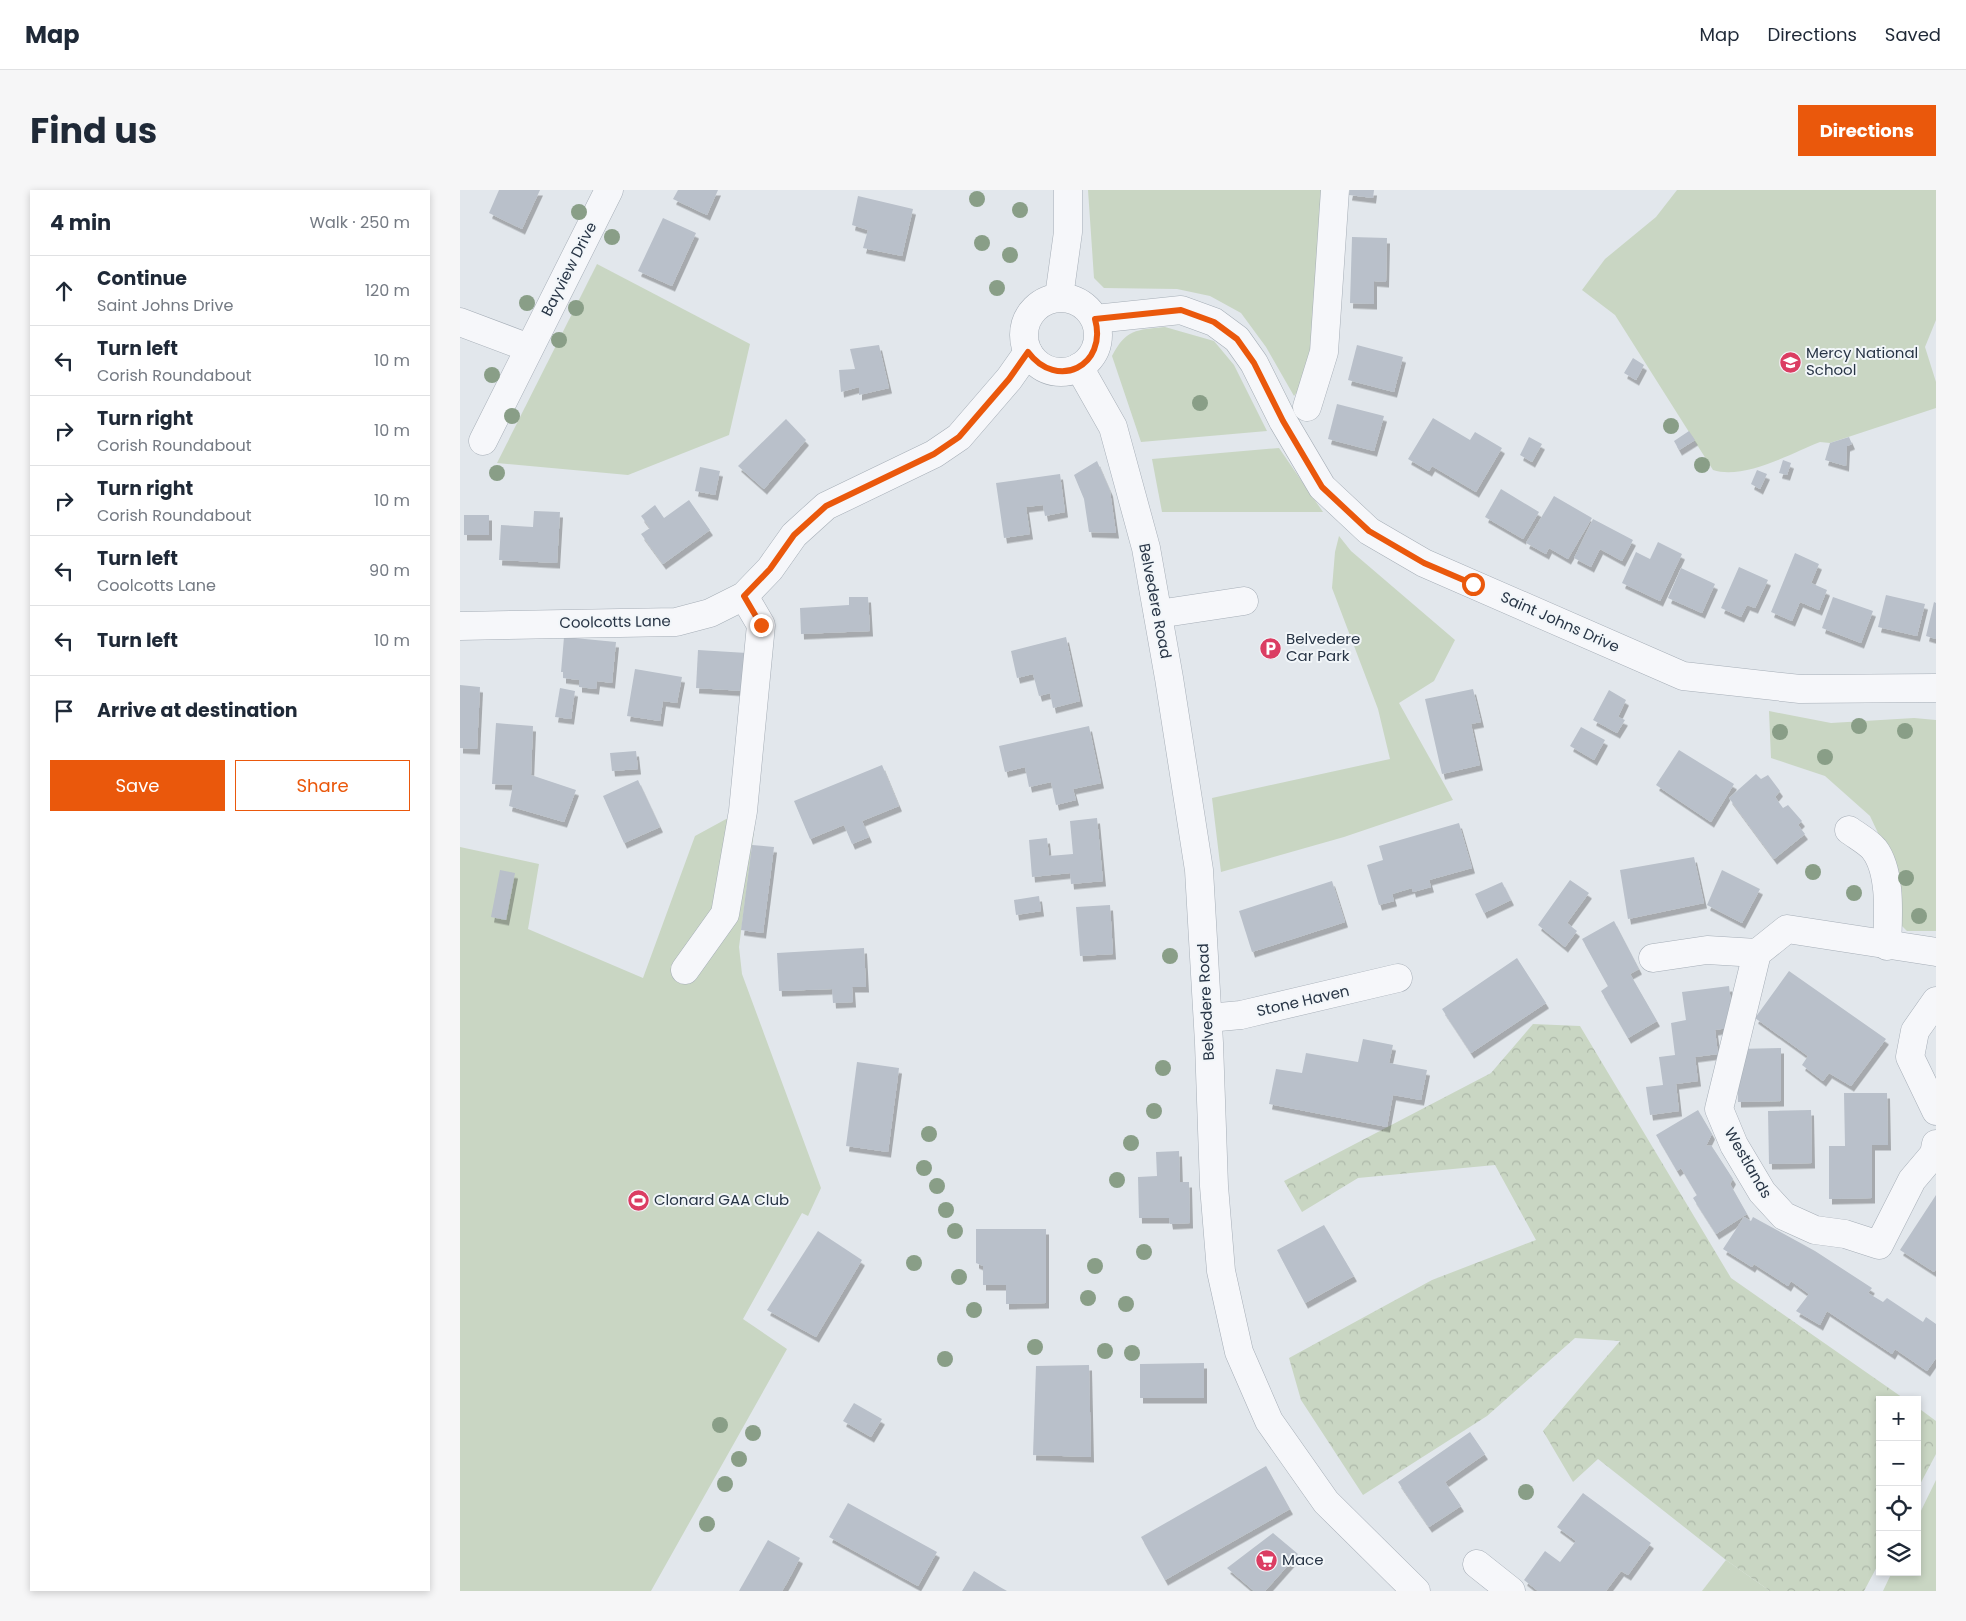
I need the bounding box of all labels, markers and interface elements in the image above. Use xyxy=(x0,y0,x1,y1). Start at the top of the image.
text: Map xyxy=(25,18,80,51)
text: Map xyxy=(1700,22,1739,47)
text: Directions xyxy=(1767,22,1857,47)
text: Saved xyxy=(1885,22,1941,47)
button: Directions xyxy=(1798,105,1936,156)
text: Find us xyxy=(30,106,157,155)
text: 4 min xyxy=(50,208,111,237)
text: Walk · 250 m xyxy=(309,211,410,234)
street label: Bayview Drive xyxy=(536,218,601,319)
text: Continue xyxy=(97,265,187,292)
icon: ahead xyxy=(50,277,78,305)
text: 120 m xyxy=(365,279,410,302)
text: Saint Johns Drive xyxy=(97,294,233,317)
text: Turn left xyxy=(97,335,178,362)
place label: Mercy National School xyxy=(1806,342,1918,380)
icon: left xyxy=(50,347,78,375)
text: 10 m xyxy=(374,349,410,372)
school or university icon: Mercy National School xyxy=(1778,350,1802,374)
text: Corish Roundabout xyxy=(97,364,252,387)
text: Turn right xyxy=(97,405,193,432)
icon: right xyxy=(50,417,78,445)
text: 10 m xyxy=(374,419,410,442)
text: Corish Roundabout xyxy=(97,434,252,457)
text: Turn right xyxy=(97,475,193,502)
icon: right xyxy=(50,487,78,515)
text: 10 m xyxy=(374,489,410,512)
text: Corish Roundabout xyxy=(97,504,252,527)
street label: Belvedere Road xyxy=(1134,541,1177,660)
text: Turn left xyxy=(97,545,178,572)
icon: left xyxy=(50,557,78,585)
text: 90 m xyxy=(369,559,410,582)
route start xyxy=(1462,573,1485,596)
text: Coolcotts Lane xyxy=(97,574,216,597)
street label: Saint Johns Drive xyxy=(1498,586,1623,657)
street label: Coolcotts Lane xyxy=(559,610,671,633)
route end xyxy=(750,614,773,637)
icon: left xyxy=(50,627,78,655)
text: Turn left xyxy=(97,627,178,654)
place label: Belvedere Car Park xyxy=(1286,628,1360,666)
text: 10 m xyxy=(374,629,410,652)
parking icon: Belvedere Car Park xyxy=(1258,636,1282,660)
icon: arrive xyxy=(50,697,78,725)
text: Arrive at destination xyxy=(97,697,298,724)
button: Save xyxy=(50,760,225,811)
button: Share xyxy=(235,760,410,811)
street label: Belvedere Road xyxy=(1192,943,1219,1061)
street label: Stone Haven xyxy=(1254,980,1351,1021)
street label: Westlands xyxy=(1720,1123,1777,1202)
sports icon: Clonard GAA Club xyxy=(626,1188,650,1212)
place label: Clonard GAA Club xyxy=(654,1189,789,1210)
map controls xyxy=(1876,1396,1921,1576)
button: + xyxy=(1876,1396,1921,1441)
button: − xyxy=(1876,1441,1921,1486)
button: locate xyxy=(1876,1486,1921,1531)
button: layers xyxy=(1876,1531,1921,1576)
supermarket icon: Mace xyxy=(1254,1548,1278,1572)
place label: Mace xyxy=(1282,1549,1323,1570)

